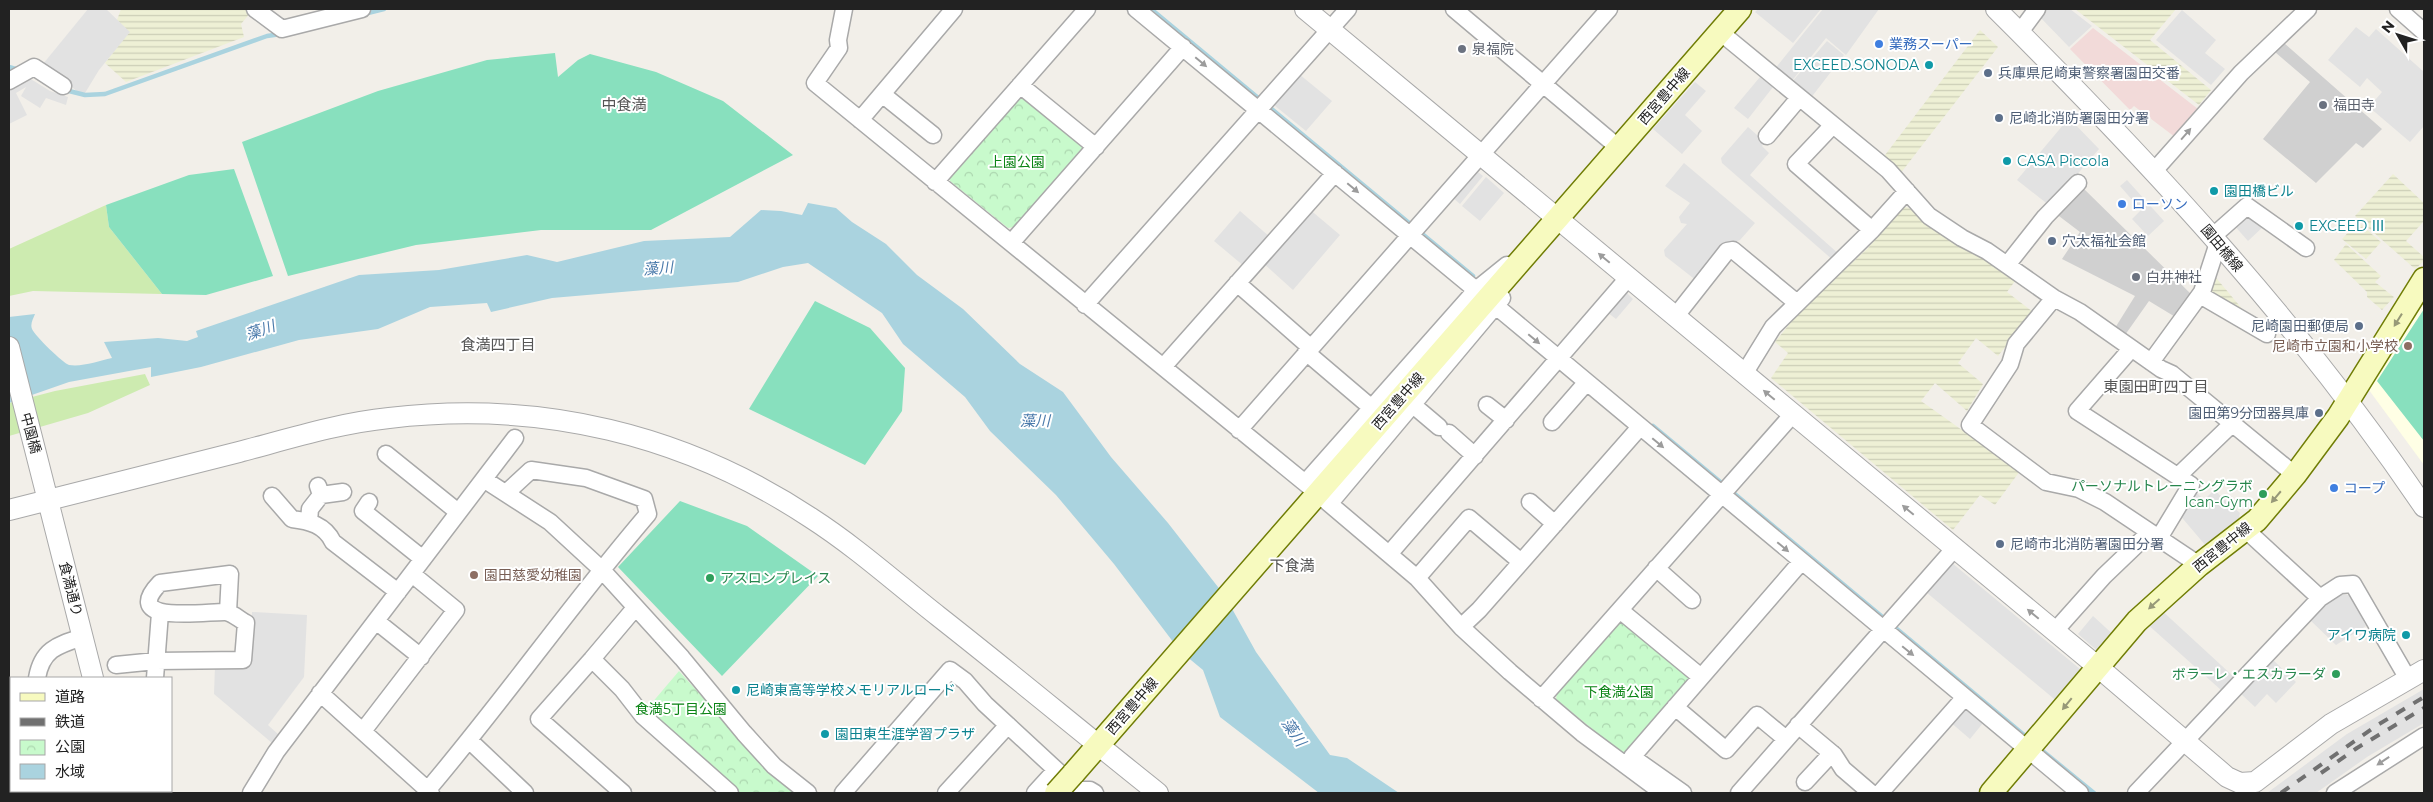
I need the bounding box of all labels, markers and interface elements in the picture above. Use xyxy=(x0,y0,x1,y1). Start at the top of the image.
north arrow xyxy=(2373,10,2423,60)
text: N xyxy=(2377,17,2398,37)
place label: 業務スーパー xyxy=(1889,35,1973,53)
marker: 業務スーパー xyxy=(1873,38,1885,50)
place label: 泉福院 xyxy=(1472,40,1514,58)
marker: 泉福院 xyxy=(1456,43,1468,55)
one-way arrow xyxy=(1194,56,1206,68)
place label: EXCEED.SONODA xyxy=(1793,56,1920,74)
marker: EXCEED.SONODA xyxy=(1923,59,1935,71)
street label: 西宮豊中線 xyxy=(1634,64,1694,128)
place label: 兵庫県尼崎東警察署園田交番 xyxy=(1998,64,2180,82)
marker: 兵庫県尼崎東警察署園田交番 xyxy=(1982,67,1994,79)
district label: 中食満 xyxy=(601,95,647,114)
place label: 福田寺 xyxy=(2333,96,2375,114)
marker: 福田寺 xyxy=(2317,99,2329,111)
place label: 尼崎北消防署園田分署 xyxy=(2009,109,2149,127)
marker: 尼崎北消防署園田分署 xyxy=(1993,112,2005,124)
one-way arrow xyxy=(2181,127,2192,140)
place label: CASA Piccola xyxy=(2017,152,2109,170)
park label: 上園公園 xyxy=(989,153,1045,171)
marker: CASA Piccola xyxy=(2001,155,2013,167)
one-way arrow xyxy=(1346,182,1358,194)
place label: 園田橋ビル xyxy=(2224,182,2294,200)
marker: 園田橋ビル xyxy=(2208,185,2220,197)
place label: ローソン xyxy=(2132,195,2188,213)
marker: ローソン xyxy=(2116,198,2128,210)
place label: EXCEED Ⅲ xyxy=(2309,217,2385,235)
marker: EXCEED Ⅲ xyxy=(2293,220,2305,232)
street label: 園田橋線 xyxy=(2197,221,2247,275)
place label: 穴太福祉会館 xyxy=(2062,232,2146,250)
marker: 穴太福祉会館 xyxy=(2046,235,2058,247)
one-way arrow xyxy=(1598,252,1611,263)
water label: 藻川 xyxy=(642,257,676,279)
place label: 白井神社 xyxy=(2146,268,2202,286)
marker: 白井神社 xyxy=(2130,271,2142,283)
one-way arrow xyxy=(2393,314,2402,327)
water label: 藻川 xyxy=(243,315,279,344)
place label: 尼崎園田郵便局 xyxy=(2251,317,2349,335)
marker: 尼崎園田郵便局 xyxy=(2353,320,2365,332)
one-way arrow xyxy=(1527,333,1540,344)
district label: 食満四丁目 xyxy=(460,335,536,354)
place label: 尼崎市立園和小学校 xyxy=(2272,337,2398,355)
marker: 尼崎市立園和小学校 xyxy=(2402,340,2414,352)
street label: 西宮豊中線 xyxy=(1368,369,1428,433)
district label: 東園田町四丁目 xyxy=(2103,377,2209,396)
one-way arrow xyxy=(1764,389,1776,401)
place label: 園田第9分団器具庫 xyxy=(2188,404,2309,422)
marker: 園田第9分団器具庫 xyxy=(2313,407,2325,419)
street label: 中園橋 xyxy=(17,410,45,456)
water label: 藻川 xyxy=(1020,411,1052,430)
one-way arrow xyxy=(1652,437,1664,449)
place label: パーソナルトレーニングラボ Ican-Gym xyxy=(2071,477,2253,511)
place label: コープ xyxy=(2344,479,2385,497)
marker: コープ xyxy=(2328,482,2340,494)
marker: パーソナルトレーニングラボ Ican-Gym xyxy=(2257,488,2269,500)
one-way arrow xyxy=(2271,491,2282,503)
one-way arrow xyxy=(1901,505,1914,516)
street label: 西宮豊中線 xyxy=(2189,518,2255,576)
place label: 尼崎市北消防署園田分署 xyxy=(2010,535,2164,553)
marker: 尼崎市北消防署園田分署 xyxy=(1994,538,2006,550)
one-way arrow xyxy=(1777,541,1789,553)
district label: 下食満 xyxy=(1269,556,1315,575)
street label: 食満通り xyxy=(55,560,87,618)
place label: 園田慈愛幼稚園 xyxy=(484,566,582,584)
marker: 園田慈愛幼稚園 xyxy=(468,569,480,581)
place label: アスロンプレイス xyxy=(720,569,831,587)
marker: アスロンプレイス xyxy=(704,572,716,584)
one-way arrow xyxy=(2149,598,2161,610)
one-way arrow xyxy=(2027,608,2039,620)
place label: アイワ病院 xyxy=(2327,626,2396,644)
marker: アイワ病院 xyxy=(2400,629,2412,641)
one-way arrow xyxy=(1902,645,1915,656)
place label: ボラーレ・エスカラーダ xyxy=(2172,665,2326,683)
marker: ボラーレ・エスカラーダ xyxy=(2330,668,2342,680)
street label: 西宮豊中線 xyxy=(1102,674,1162,738)
legend xyxy=(10,677,172,792)
place label: 尼崎東高等学校メモリアルロード xyxy=(746,681,956,699)
park label: 下食満公園 xyxy=(1584,683,1654,701)
marker: 尼崎東高等学校メモリアルロード xyxy=(730,684,742,696)
text: 道路 xyxy=(55,687,85,706)
one-way arrow xyxy=(2062,697,2073,710)
park label: 食満5丁目公園 xyxy=(635,700,727,718)
text: 鉄道 xyxy=(55,712,85,731)
water label: 藻川 xyxy=(1278,714,1312,751)
place label: 園田東生涯学習プラザ xyxy=(835,725,975,743)
marker: 園田東生涯学習プラザ xyxy=(819,728,831,740)
text: 公園 xyxy=(55,737,85,756)
one-way arrow xyxy=(2376,757,2389,766)
text: 水域 xyxy=(55,762,85,781)

